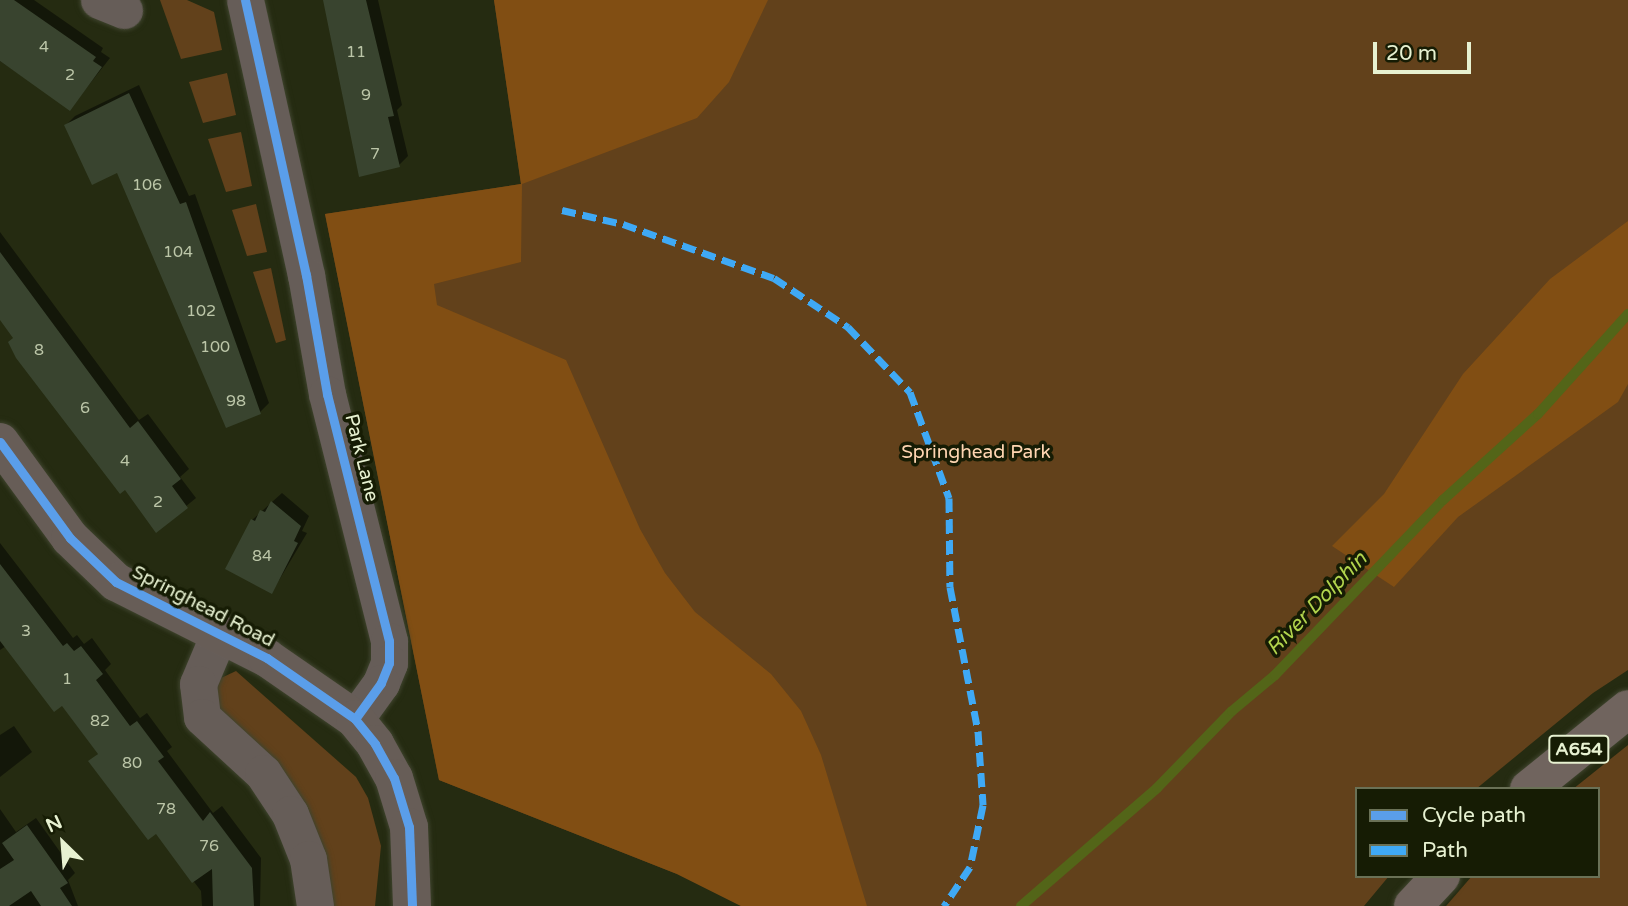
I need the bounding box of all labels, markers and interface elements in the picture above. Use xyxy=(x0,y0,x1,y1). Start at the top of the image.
scale bar xyxy=(1376,28,1474,72)
house number: 4 xyxy=(39,37,49,57)
text: 20 m xyxy=(1386,41,1437,66)
house number: 11 xyxy=(346,42,366,62)
house number: 2 xyxy=(65,65,75,85)
house number: 9 xyxy=(361,85,371,105)
house number: 7 xyxy=(370,144,380,164)
house number: 106 xyxy=(132,175,162,195)
house number: 104 xyxy=(163,242,193,262)
house number: 102 xyxy=(186,301,216,321)
house number: 100 xyxy=(200,337,230,357)
house number: 8 xyxy=(34,340,44,360)
house number: 98 xyxy=(226,391,246,411)
house number: 6 xyxy=(80,398,90,418)
street label: Park Lane xyxy=(339,412,383,504)
park label: Springhead Park xyxy=(901,442,1051,464)
house number: 4 xyxy=(120,451,130,471)
house number: 2 xyxy=(153,492,163,512)
house number: 84 xyxy=(252,546,272,566)
water label: River Dolphin xyxy=(1261,547,1373,661)
street label: Springhead Road xyxy=(128,561,278,653)
house number: 3 xyxy=(21,621,31,641)
house number: 1 xyxy=(62,669,72,689)
house number: 82 xyxy=(90,711,110,731)
road number: A654 xyxy=(1548,734,1610,764)
house number: 80 xyxy=(122,753,142,773)
legend xyxy=(1355,787,1600,878)
house number: 78 xyxy=(156,799,176,819)
text: Cycle path xyxy=(1422,803,1526,828)
north arrow xyxy=(28,808,98,878)
text: N xyxy=(43,811,66,837)
house number: 76 xyxy=(199,836,219,856)
text: Path xyxy=(1422,838,1468,863)

